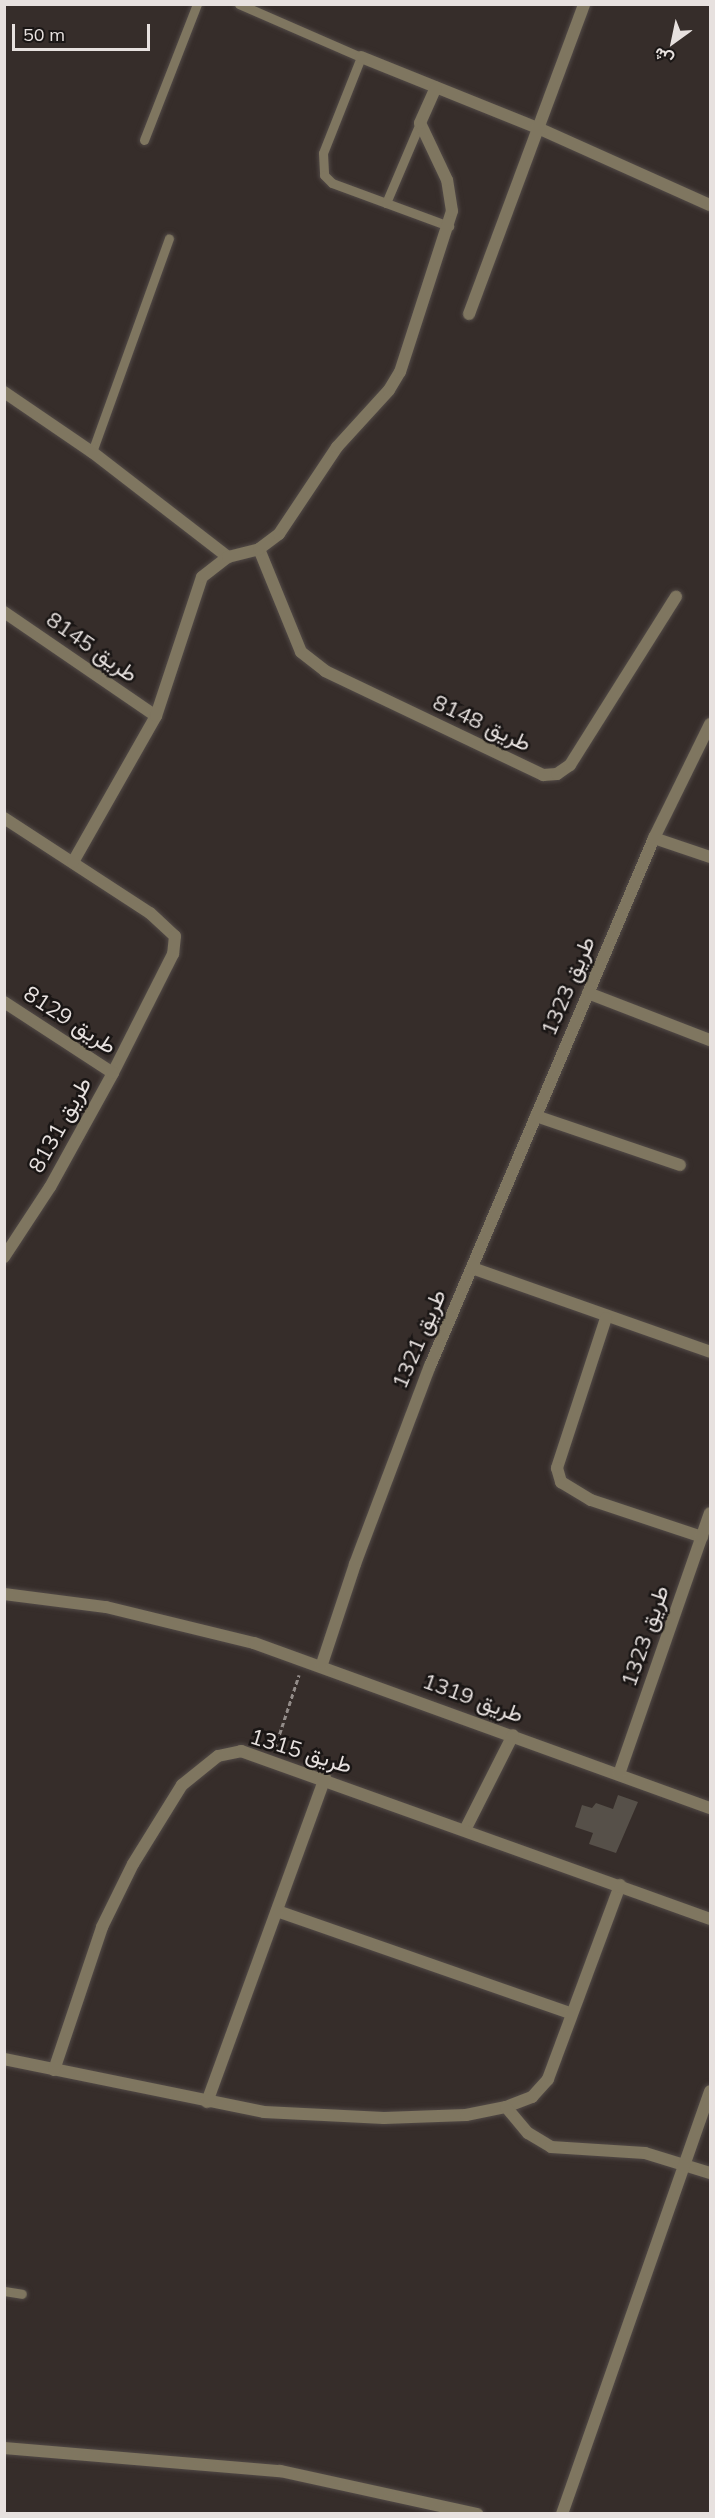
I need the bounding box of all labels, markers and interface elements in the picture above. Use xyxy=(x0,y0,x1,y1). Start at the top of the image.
scale bar xyxy=(15,12,153,50)
north arrow xyxy=(643,12,703,72)
text: 50 m xyxy=(23,23,65,46)
text: ش xyxy=(650,43,677,71)
street label: طريق 8145 xyxy=(41,606,143,688)
street label: طريق 8148 xyxy=(429,689,535,757)
street label: طريق 1323 xyxy=(535,932,601,1040)
street label: طريق 8129 xyxy=(19,980,121,1060)
street label: طريق 8131 xyxy=(23,1073,97,1177)
street label: طريق 1321 xyxy=(386,1285,452,1393)
street label: طريق 1323 xyxy=(615,1582,675,1690)
street label: طريق 1319 xyxy=(419,1668,527,1728)
street label: طريق 1315 xyxy=(247,1723,355,1779)

